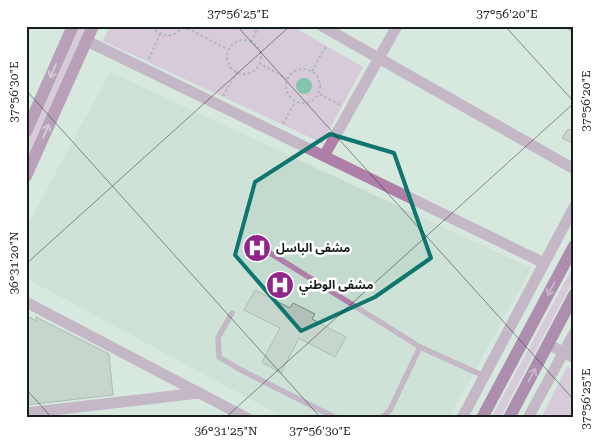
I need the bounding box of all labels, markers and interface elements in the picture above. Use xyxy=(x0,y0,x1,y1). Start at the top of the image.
text: 37°56'25"E xyxy=(207,7,269,21)
text: 37°56'20"E xyxy=(476,7,538,21)
text: 37°56'30"E xyxy=(7,61,21,123)
one-way arrow xyxy=(48,63,58,78)
text: 37°56'20"E xyxy=(579,70,593,132)
one-way arrow xyxy=(42,124,52,139)
text: 36°31'20"N xyxy=(7,231,21,295)
hospital icon: مشفى الباسل xyxy=(242,233,272,263)
place label: مشفى الباسل xyxy=(276,241,350,255)
hospital icon: مشفى الوطني xyxy=(265,270,295,300)
place label: مشفى الوطني xyxy=(299,278,373,295)
one-way arrow xyxy=(546,281,556,296)
one-way arrow xyxy=(527,367,537,382)
text: 37°56'25"E xyxy=(579,368,593,430)
text: 36°31'25"N xyxy=(194,424,258,438)
text: 37°56'30"E xyxy=(289,424,351,438)

